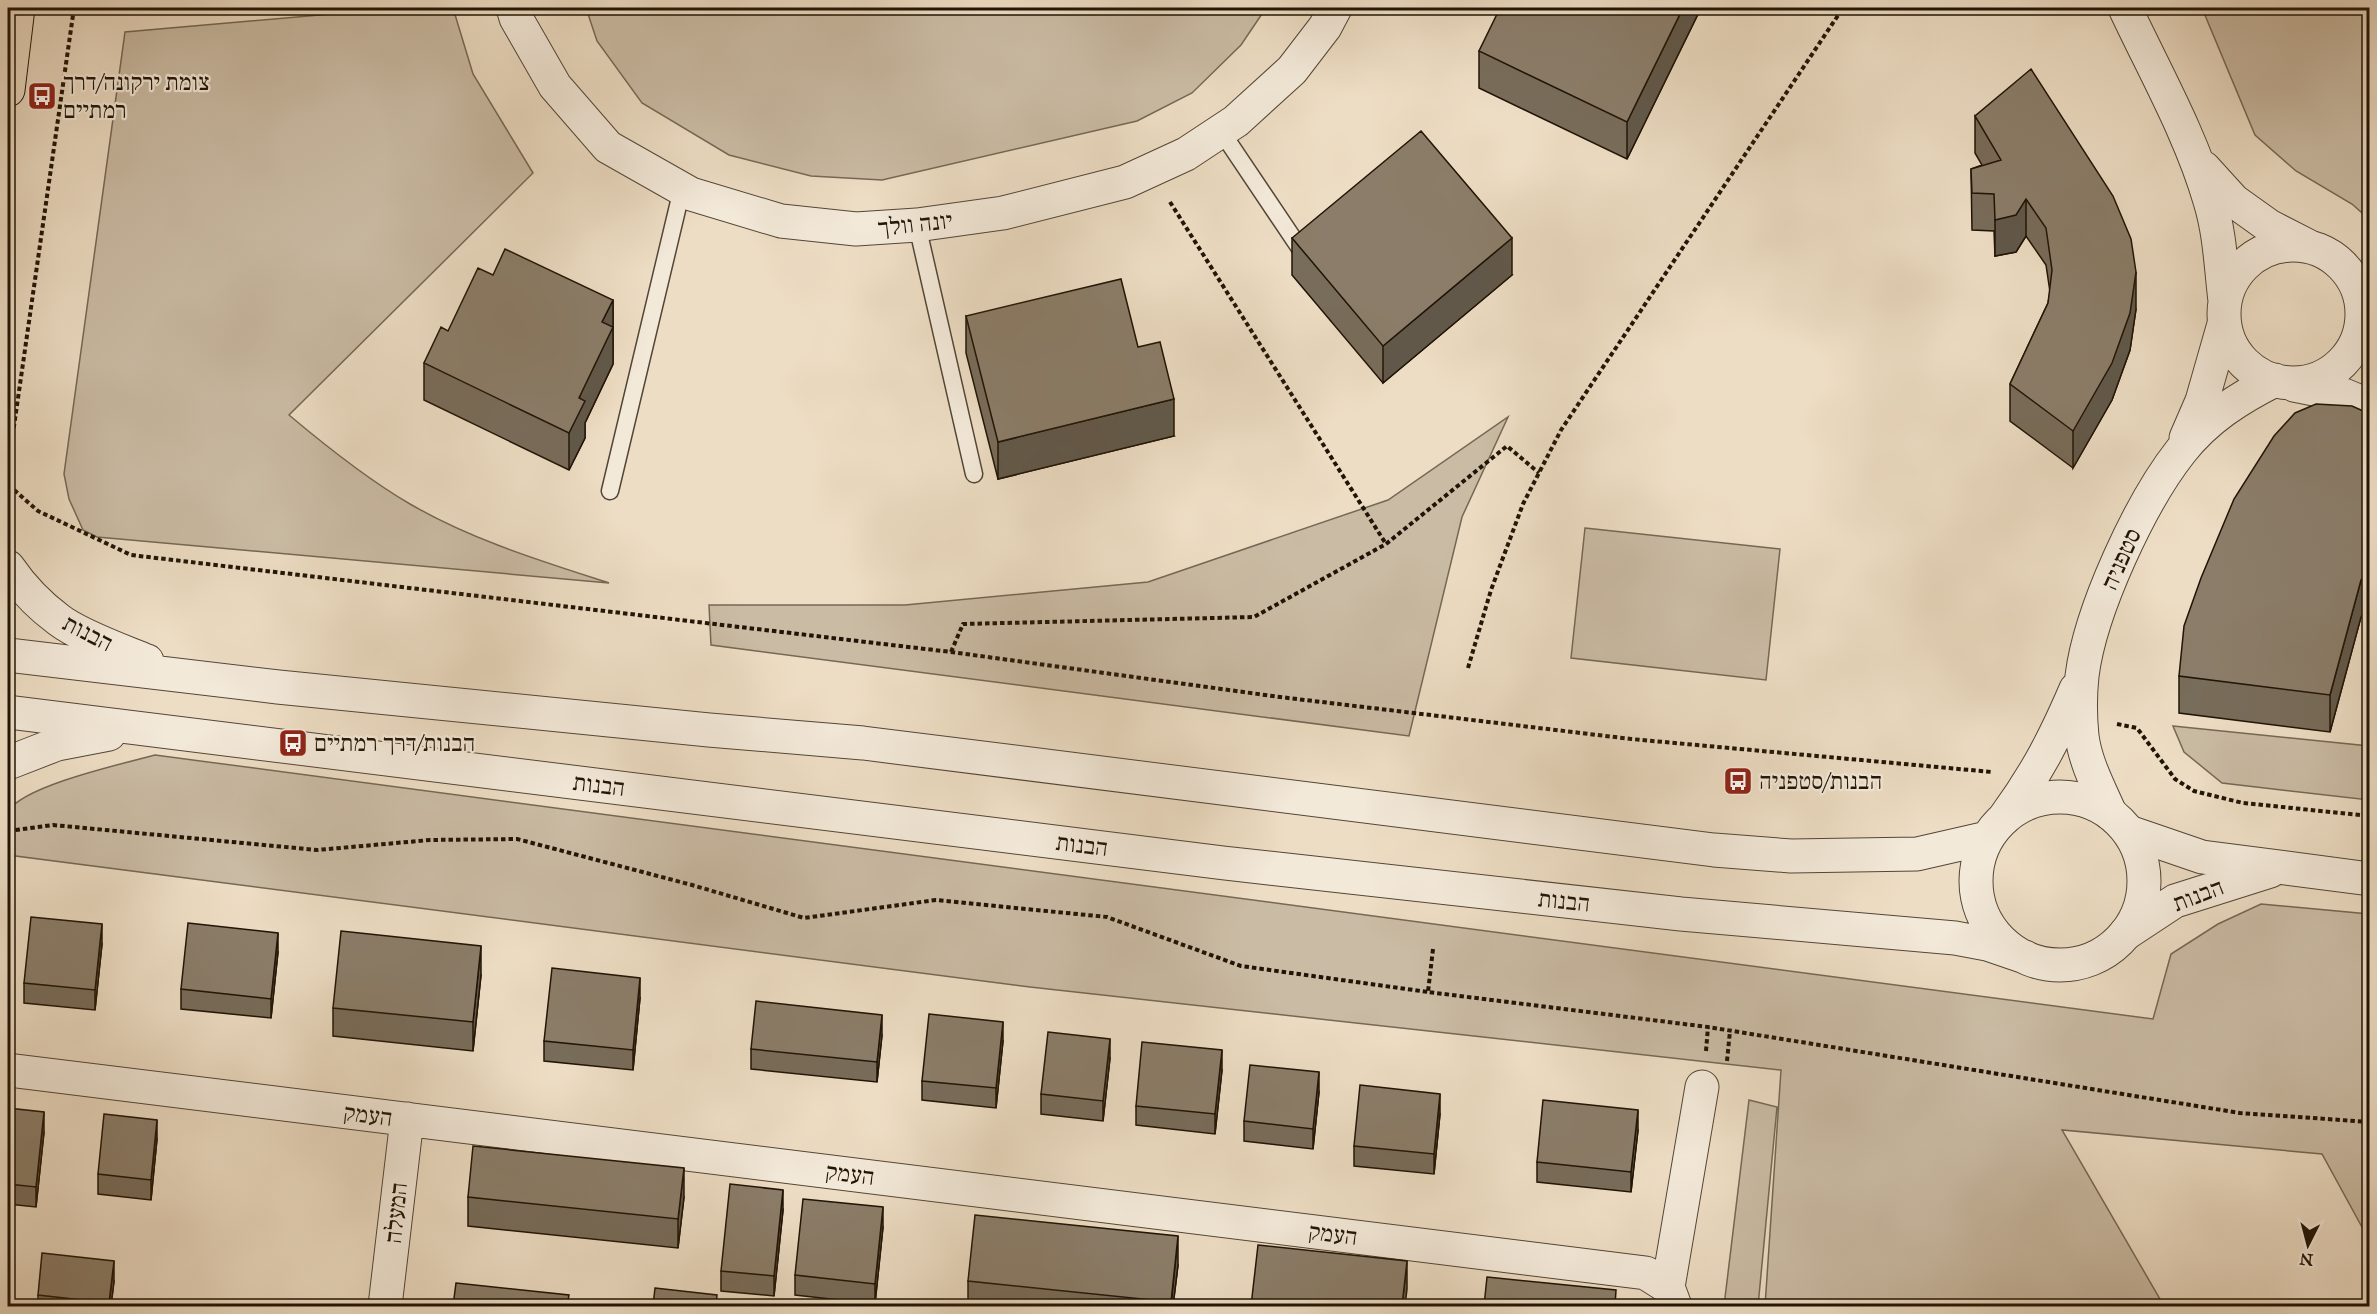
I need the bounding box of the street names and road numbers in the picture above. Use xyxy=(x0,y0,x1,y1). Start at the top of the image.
street label: יונה וולך xyxy=(876,205,954,243)
street label: סטפניה xyxy=(2094,524,2148,594)
street label: הבנות xyxy=(58,608,118,658)
street label: הבנות xyxy=(571,767,627,803)
street label: הבנות xyxy=(1054,827,1110,863)
street label: הבנות xyxy=(2168,872,2228,918)
street label: הבנות xyxy=(1536,883,1592,919)
street label: העמק xyxy=(342,1097,394,1133)
street label: העמק xyxy=(824,1156,876,1192)
street label: המעלה xyxy=(378,1181,414,1245)
street label: העמק xyxy=(1307,1216,1359,1252)

